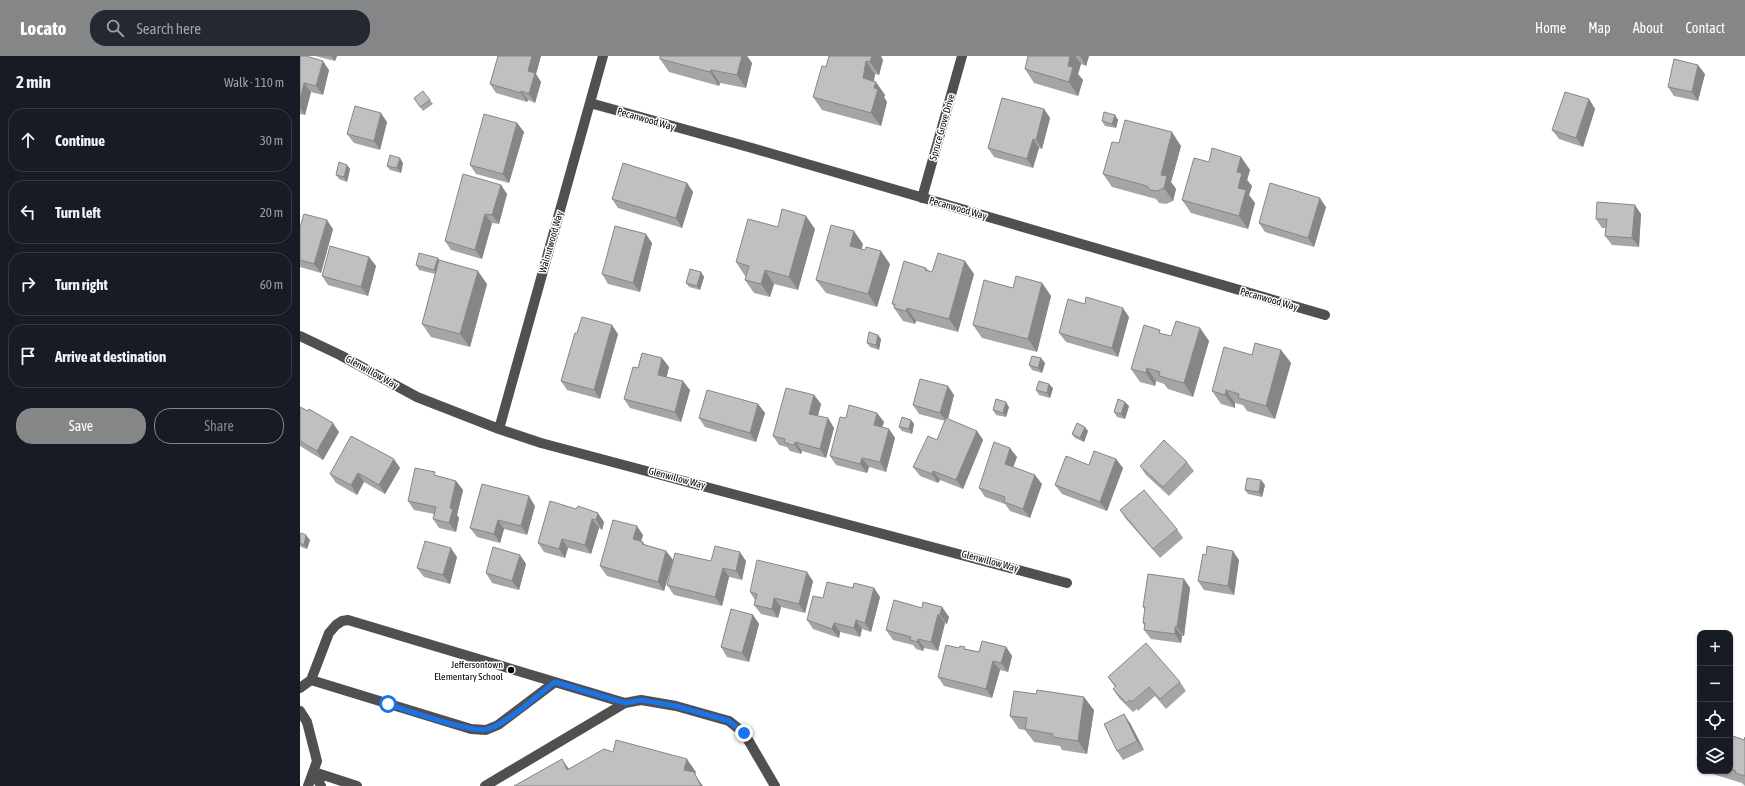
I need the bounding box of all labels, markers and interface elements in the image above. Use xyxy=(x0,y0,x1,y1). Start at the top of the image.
search box xyxy=(90,10,370,46)
text: Locato xyxy=(20,17,66,39)
icon: search xyxy=(104,17,126,39)
text: Search here xyxy=(136,20,201,37)
text: Home xyxy=(1535,20,1566,36)
text: Map xyxy=(1588,20,1611,36)
text: About xyxy=(1633,20,1664,36)
text: Contact xyxy=(1686,20,1725,36)
text: 2 min xyxy=(16,72,51,92)
text: Walk · 110 m xyxy=(224,75,284,90)
street label: Spruce Grove Drive xyxy=(927,92,957,161)
street label: Pecanwood Way xyxy=(616,105,676,133)
icon: ahead xyxy=(17,129,39,151)
text: Continue xyxy=(55,132,105,149)
text: 30 m xyxy=(260,133,283,148)
street label: Pecanwood Way xyxy=(928,194,988,222)
icon: left xyxy=(17,201,39,223)
text: Turn left xyxy=(55,204,101,221)
text: 20 m xyxy=(260,205,283,220)
street label: Walnutwood Way xyxy=(537,210,565,274)
icon: right xyxy=(17,273,39,295)
text: Turn right xyxy=(55,276,108,293)
text: 60 m xyxy=(260,277,283,292)
street label: Pecanwood Way xyxy=(1239,285,1299,313)
icon: arrive xyxy=(17,345,39,367)
text: Arrive at destination xyxy=(55,348,166,365)
street label: Glenwillow Way xyxy=(344,353,400,391)
button: Save xyxy=(16,408,146,444)
button: Share xyxy=(154,408,284,444)
street label: Glenwillow Way xyxy=(647,465,707,491)
street label: Glenwillow Way xyxy=(960,548,1020,574)
map controls xyxy=(1697,630,1733,774)
button: + xyxy=(1697,630,1733,666)
place label: Jeffersontown Elementary School xyxy=(434,659,503,682)
marker: Jeffersontown Elementary School xyxy=(506,665,516,675)
button: − xyxy=(1697,666,1733,702)
route start xyxy=(379,695,397,713)
button: locate xyxy=(1697,702,1733,738)
route end xyxy=(735,724,753,742)
button: layers xyxy=(1697,738,1733,774)

